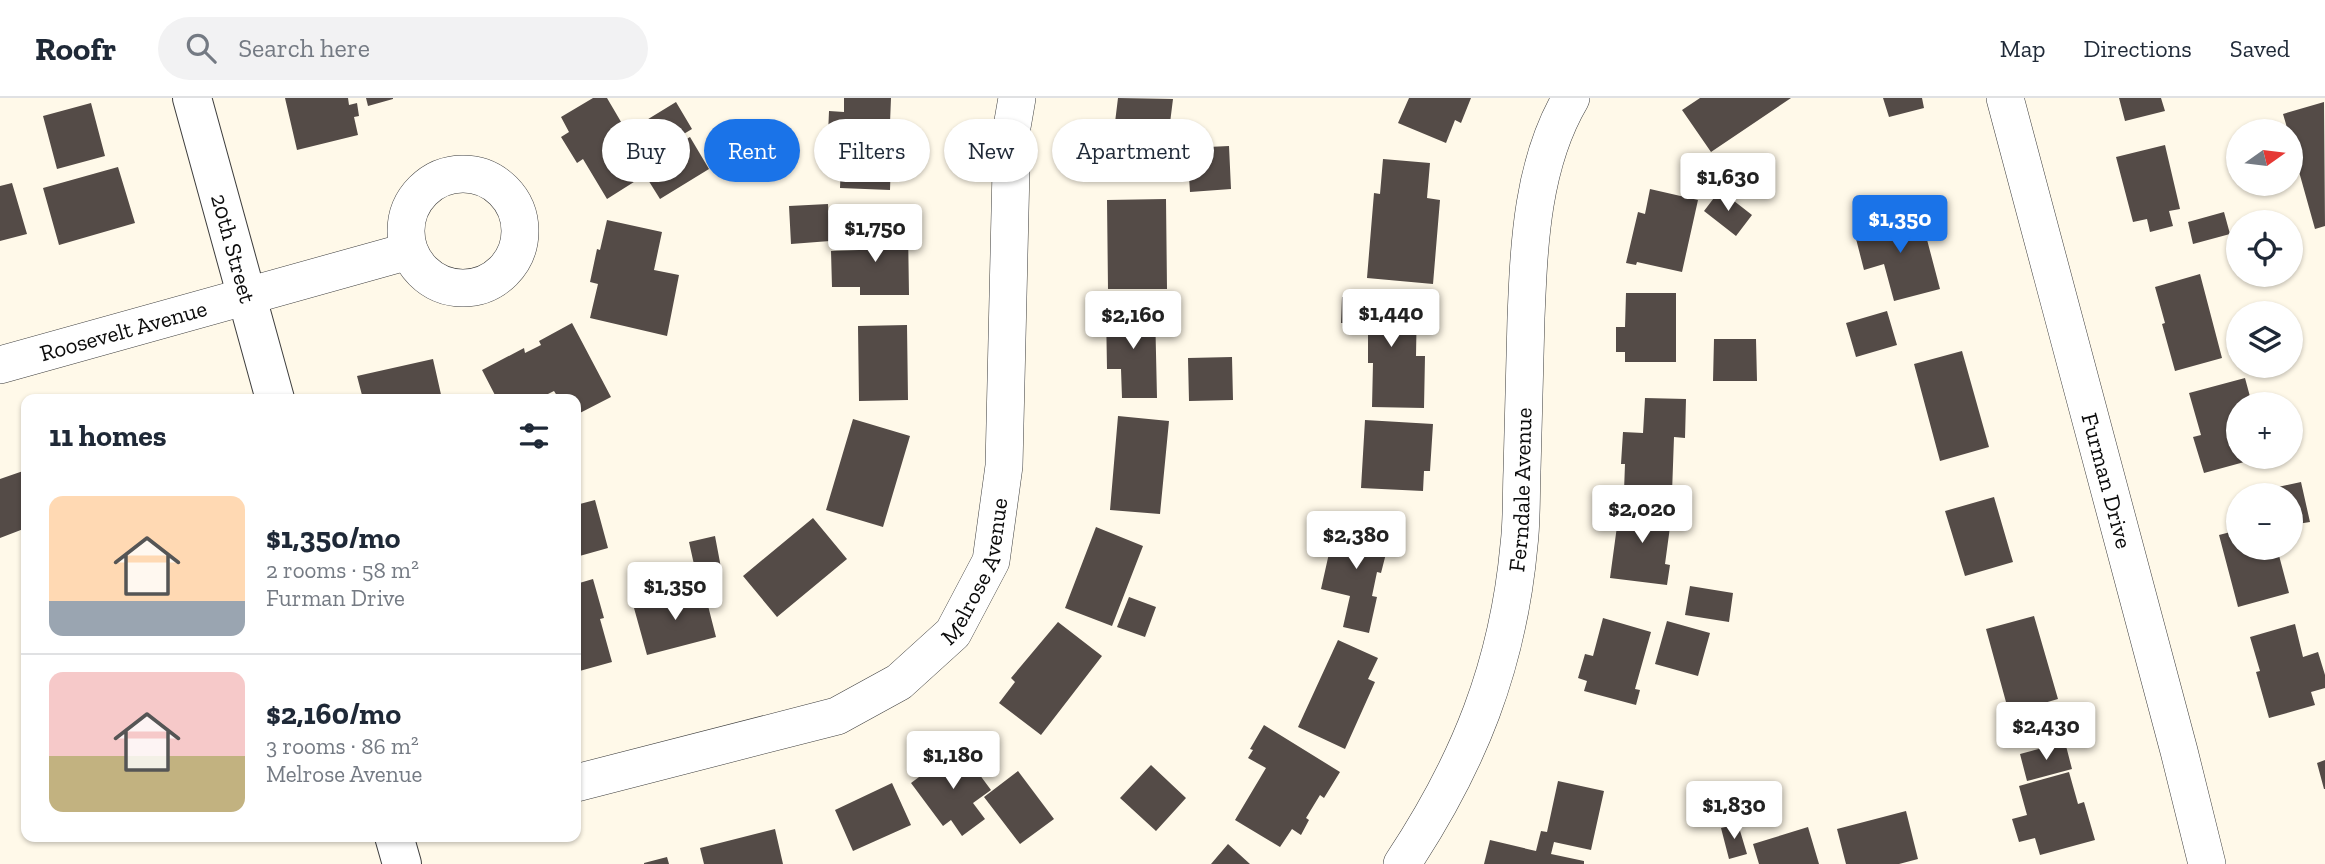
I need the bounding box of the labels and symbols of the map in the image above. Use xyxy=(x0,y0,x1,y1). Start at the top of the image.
north arrow xyxy=(2226,119,2303,196)
pin: $1,630 xyxy=(1671,153,1785,213)
street label: 20th Street xyxy=(205,191,262,307)
pin: $1,350 xyxy=(1843,195,1957,255)
pin: $1,750 xyxy=(818,204,932,264)
pin: $1,440 xyxy=(1334,289,1448,349)
pin: $2,160 xyxy=(1076,292,1190,351)
street label: Roosevelt Avenue xyxy=(37,294,210,367)
street label: Ferndale Avenue xyxy=(1502,407,1538,573)
street label: Furman Drive xyxy=(2076,410,2138,551)
pin: $2,020 xyxy=(1585,486,1699,545)
street label: Melrose Avenue xyxy=(935,496,1014,651)
pin: $2,380 xyxy=(1299,512,1413,571)
pin: $1,350 xyxy=(618,562,732,622)
pin: $2,430 xyxy=(1989,702,2103,762)
pin: $1,180 xyxy=(896,732,1010,791)
pin: $1,830 xyxy=(1677,782,1791,841)

